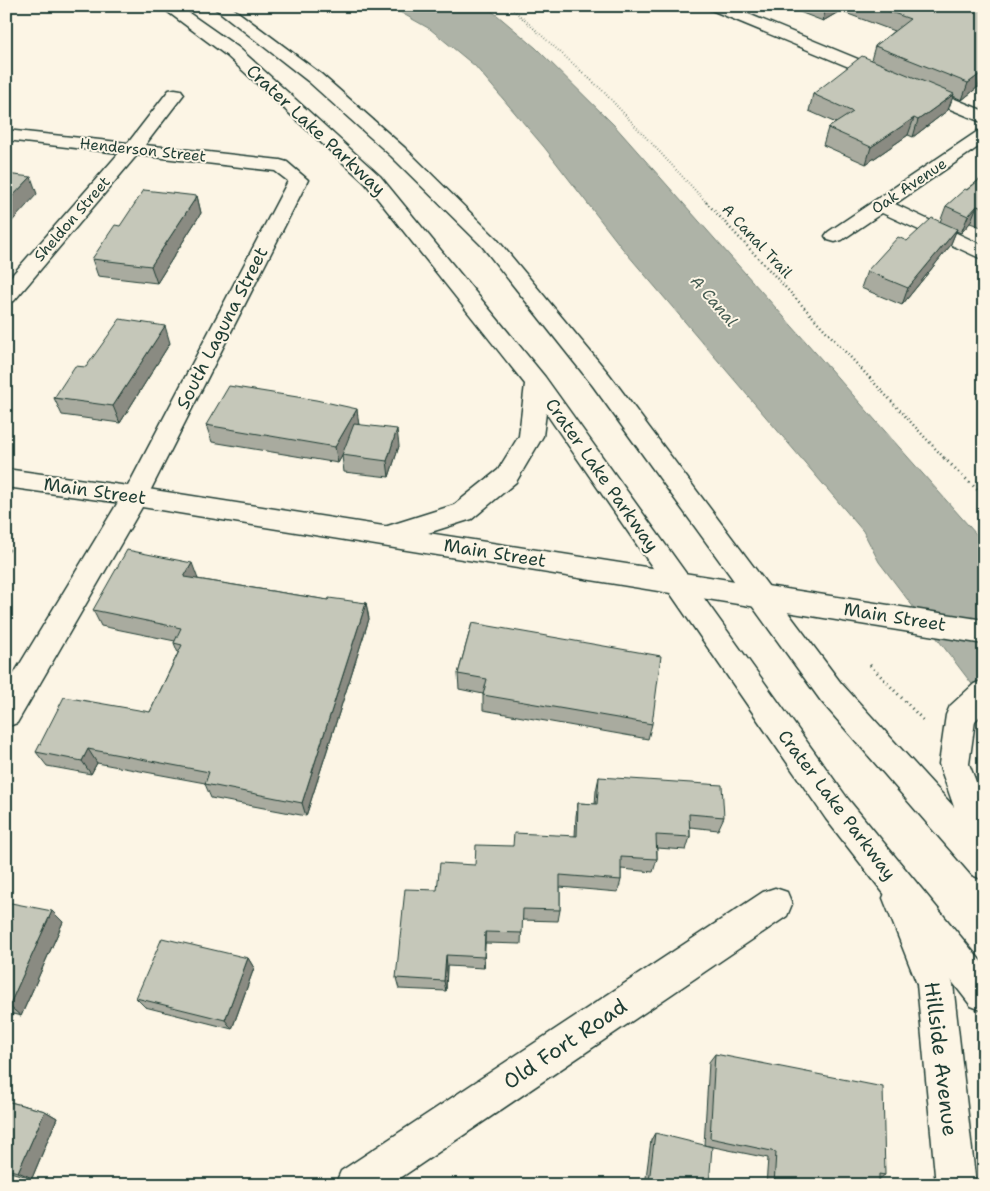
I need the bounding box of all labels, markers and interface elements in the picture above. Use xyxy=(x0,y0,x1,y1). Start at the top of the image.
street label: Crater Lake Parkway xyxy=(241,59,391,201)
street label: Henderson Street xyxy=(79,133,207,167)
street label: Oak Avenue xyxy=(867,153,951,219)
street label: Sheldon Street xyxy=(29,172,115,266)
street label: A Canal Trail xyxy=(717,200,797,283)
street label: South Laguna Street xyxy=(171,243,273,413)
water label: A Canal xyxy=(686,271,742,331)
street label: Crater Lake Parkway xyxy=(540,393,664,557)
street label: Main Street xyxy=(42,472,148,510)
street label: Main Street xyxy=(442,533,548,573)
street label: Main Street xyxy=(842,597,948,637)
street label: Crater Lake Parkway xyxy=(773,725,901,885)
street label: Hillside Avenue xyxy=(918,980,964,1138)
street label: Old Fort Road xyxy=(498,992,632,1096)

